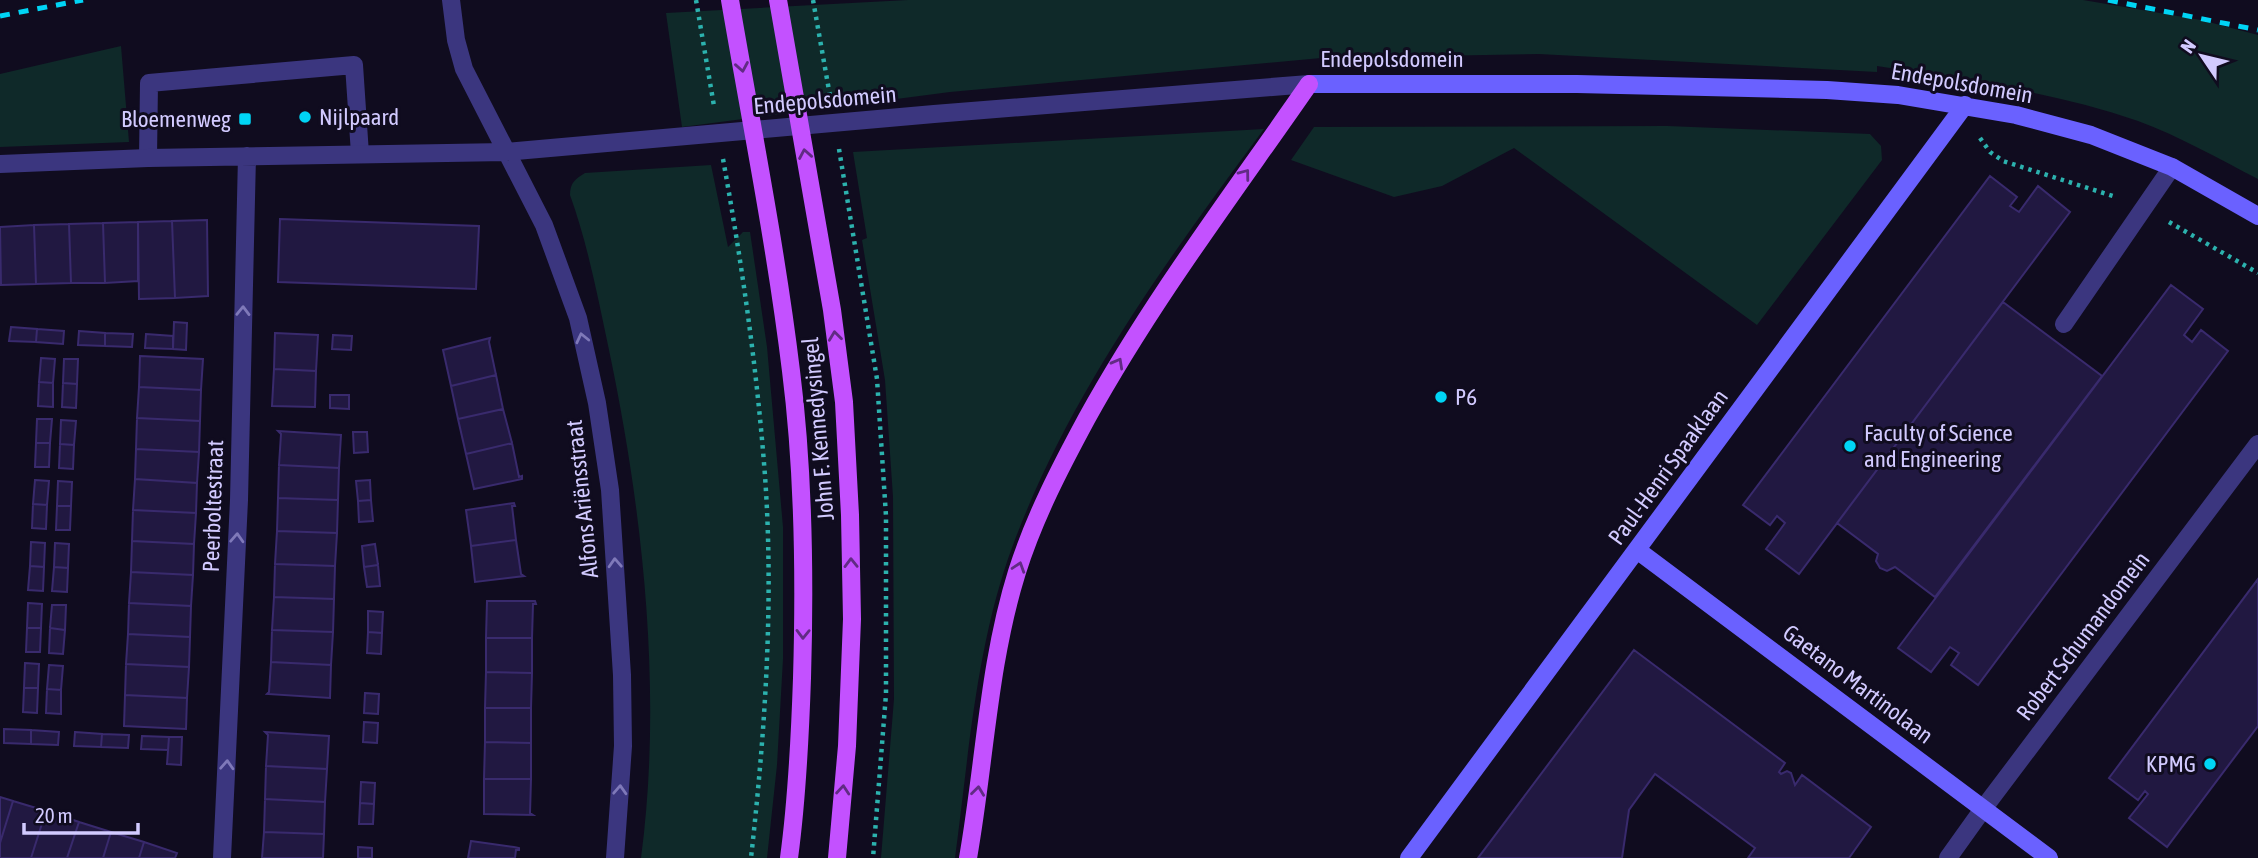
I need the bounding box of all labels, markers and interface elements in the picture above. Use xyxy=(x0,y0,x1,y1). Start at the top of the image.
north arrow xyxy=(2167,21,2237,91)
text: N xyxy=(2176,35,2200,57)
street label: Endepolsdomein xyxy=(1320,46,1464,72)
street label: Endepolsdomein xyxy=(1889,58,2035,108)
one-way arrow xyxy=(733,61,748,73)
street label: Endepolsdomein xyxy=(752,81,898,119)
place label: Nijlpaard xyxy=(319,104,399,130)
place label: Bloemenweg xyxy=(121,106,231,132)
marker: Nijlpaard xyxy=(297,109,313,125)
marker: Bloemenweg xyxy=(237,111,253,127)
one-way arrow xyxy=(798,148,813,160)
one-way arrow xyxy=(1236,169,1249,182)
one-way arrow xyxy=(236,305,251,316)
one-way arrow xyxy=(828,330,843,342)
one-way arrow xyxy=(576,332,591,344)
street label: John F. Kennedysingel xyxy=(797,336,839,522)
one-way arrow xyxy=(1110,358,1123,370)
place label: P6 xyxy=(1455,384,1477,410)
street label: Paul-Henri Spaaklaan xyxy=(1603,384,1733,550)
marker: P6 xyxy=(1433,389,1449,405)
street label: Alfons Ariënsstraat xyxy=(561,419,603,579)
place label: Faculty of Science and Engineering xyxy=(1864,420,2013,472)
marker: Faculty of Science and Engineering xyxy=(1842,438,1858,454)
street label: Peerboltestraat xyxy=(198,439,228,573)
one-way arrow xyxy=(230,532,245,543)
street label: Robert Schumandomein xyxy=(2011,547,2155,725)
one-way arrow xyxy=(607,557,622,568)
one-way arrow xyxy=(844,557,859,568)
one-way arrow xyxy=(1011,562,1025,574)
street label: Gaetano Martinolaan xyxy=(1778,619,1938,749)
one-way arrow xyxy=(795,629,811,640)
place label: KPMG xyxy=(2146,751,2196,777)
marker: KPMG xyxy=(2202,756,2218,772)
one-way arrow xyxy=(219,760,234,771)
one-way arrow xyxy=(613,784,628,795)
one-way arrow xyxy=(835,784,850,795)
one-way arrow xyxy=(970,785,985,796)
scale bar xyxy=(24,792,138,836)
text: 20 m xyxy=(35,803,73,827)

